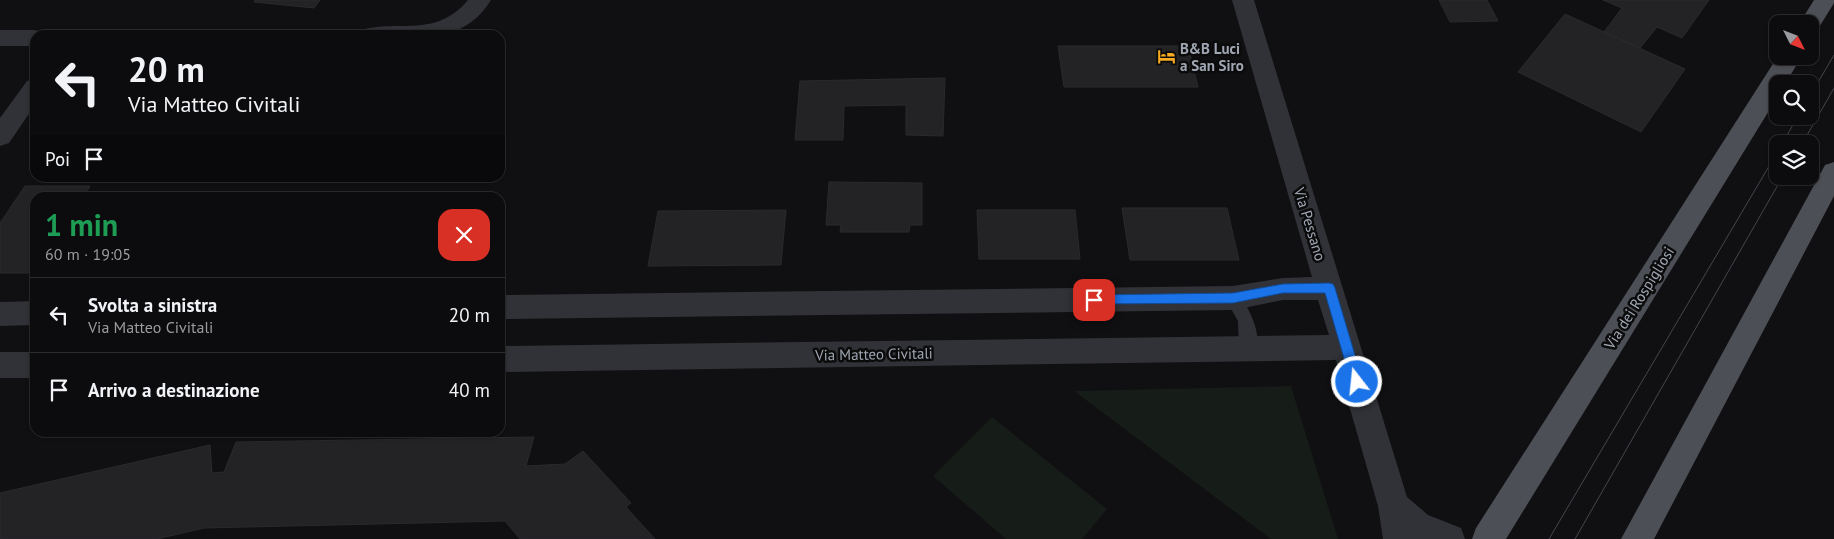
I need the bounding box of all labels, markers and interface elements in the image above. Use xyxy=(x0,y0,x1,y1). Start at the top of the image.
north arrow xyxy=(1769,15,1819,65)
map controls xyxy=(1769,15,1819,185)
place label: B&B Luci a San Siro xyxy=(1180,39,1244,75)
text: 20 m xyxy=(128,46,205,92)
hotel icon: B&B Luci a San Siro xyxy=(1156,47,1176,67)
icon: left xyxy=(45,50,110,115)
button: search xyxy=(1769,75,1819,125)
text: Via Matteo Civitali xyxy=(128,90,300,118)
button: layers xyxy=(1769,135,1819,185)
icon: arrive xyxy=(80,145,108,173)
text: Poi xyxy=(45,147,70,171)
street label: Via Pessano xyxy=(1290,184,1330,263)
text: 1 min xyxy=(45,205,118,244)
button: close xyxy=(438,209,490,261)
street label: Via dei Rospigliosi xyxy=(1599,243,1678,354)
text: 60 m · 19:05 xyxy=(45,244,131,264)
pin xyxy=(1073,279,1115,321)
icon: arrive xyxy=(1080,286,1108,314)
text: Svolta a sinistra xyxy=(88,293,217,317)
icon: left xyxy=(45,301,73,329)
text: 20 m xyxy=(449,303,490,327)
text: Via Matteo Civitali xyxy=(88,317,213,337)
street label: Via Matteo Civitali xyxy=(814,343,933,365)
position arrow xyxy=(1330,355,1382,407)
icon: arrive xyxy=(45,376,73,404)
text: Arrivo a destinazione xyxy=(88,378,260,402)
text: 40 m xyxy=(449,378,490,402)

